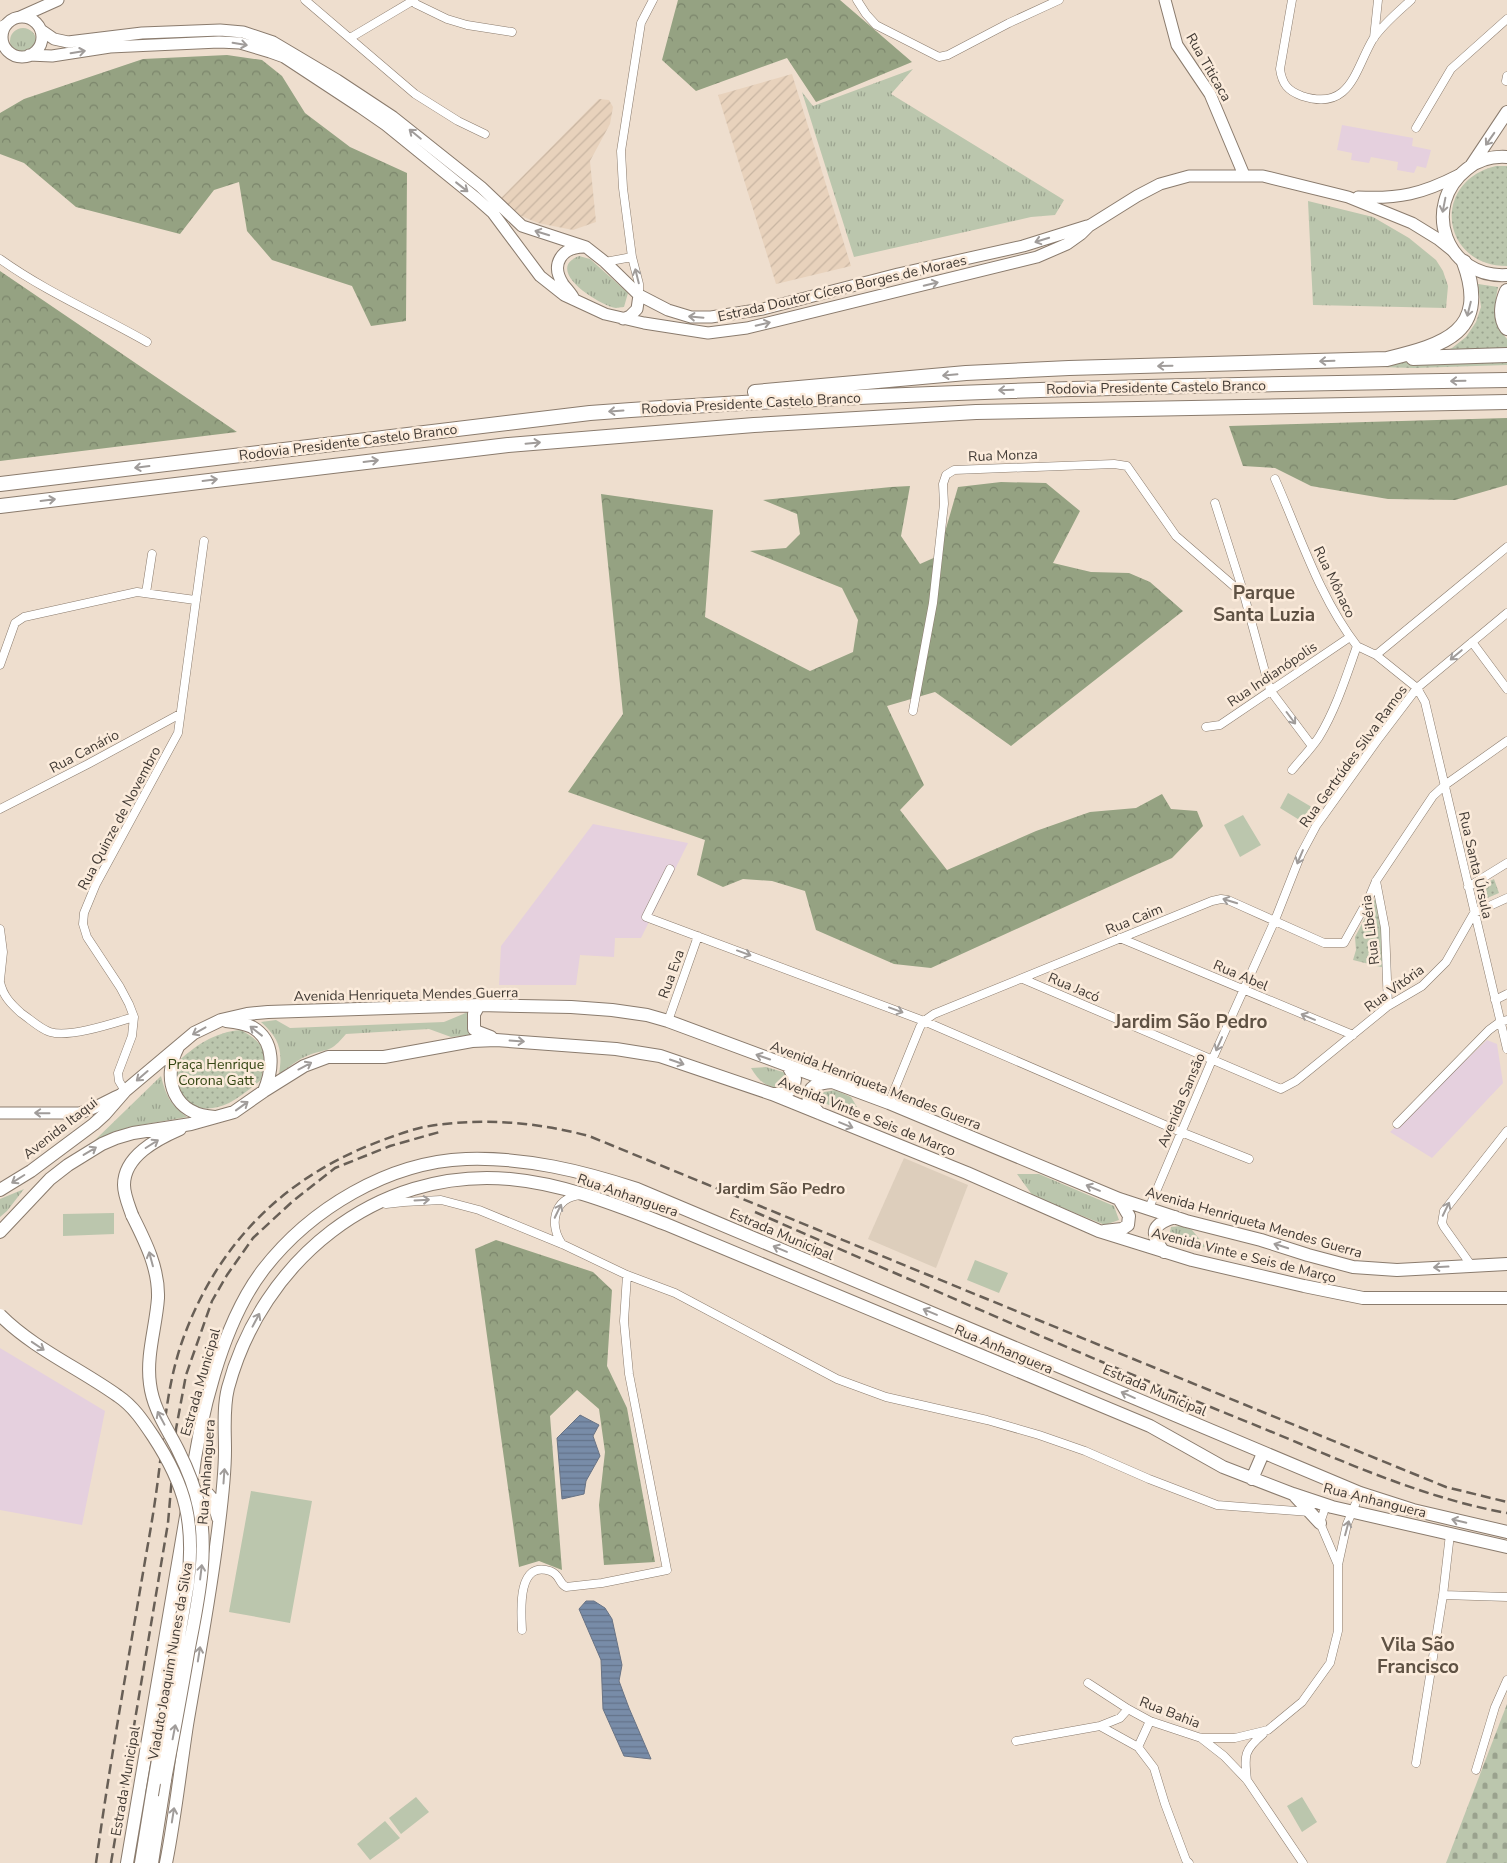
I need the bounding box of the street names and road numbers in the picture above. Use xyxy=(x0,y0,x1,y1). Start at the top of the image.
street label: Rua Titicaca xyxy=(1181,30,1236,105)
street label: Estrada Doutor Cícero Borges de Moraes xyxy=(716,251,969,326)
street label: Rodovia Presidente Castelo Branco xyxy=(1046,376,1266,399)
street label: Rodovia Presidente Castelo Branco xyxy=(641,388,861,419)
street label: Rodovia Presidente Castelo Branco xyxy=(238,420,458,465)
street label: Rua Monza xyxy=(968,445,1038,466)
street label: Rua Mônaco xyxy=(1309,543,1360,621)
street label: Rua Indianópolis xyxy=(1224,637,1321,711)
street label: Rua Gertrúdes Silva Ramos xyxy=(1295,681,1412,832)
street label: Rua Canário xyxy=(46,725,123,778)
street label: Rua Quinze de Novembro xyxy=(73,743,166,893)
street label: Rua Santa Úrsula xyxy=(1454,810,1497,921)
street label: Rua Libéria xyxy=(1357,894,1384,966)
street label: Rua Caim xyxy=(1103,899,1166,940)
street label: Rua Eva xyxy=(654,947,689,1001)
street label: Rua Abel xyxy=(1210,955,1272,996)
street label: Rua Vitória xyxy=(1361,960,1428,1016)
street label: Rua Jacó xyxy=(1045,968,1103,1007)
street label: Avenida Henriqueta Mendes Guerra xyxy=(294,983,518,1006)
street label: Avenida Henriqueta Mendes Guerra xyxy=(768,1036,984,1135)
street label: Avenida Sansão xyxy=(1153,1050,1210,1150)
street label: Avenida Vinte e Seis de Março xyxy=(775,1072,959,1161)
street label: Avenida Itaqui xyxy=(19,1093,102,1164)
street label: Rua Anhanguera xyxy=(575,1169,681,1222)
street label: Avenida Henriqueta Mendes Guerra xyxy=(1143,1182,1364,1263)
street label: Estrada Municipal xyxy=(727,1204,838,1265)
street label: Avenida Vinte e Seis de Março xyxy=(1149,1223,1338,1288)
street label: Rua Anhanguera xyxy=(951,1320,1056,1379)
street label: Estrada Municipal xyxy=(176,1325,225,1438)
street label: Estrada Municipal xyxy=(1100,1360,1211,1421)
street label: Rua Anhanguera xyxy=(193,1419,220,1525)
street label: Rua Anhanguera xyxy=(1321,1478,1428,1522)
street label: Viaduto Joaquim Nunes da Silva xyxy=(144,1561,197,1762)
street label: Rua Bahia xyxy=(1137,1692,1203,1733)
street label: Estrada Municipal xyxy=(106,1724,145,1838)

